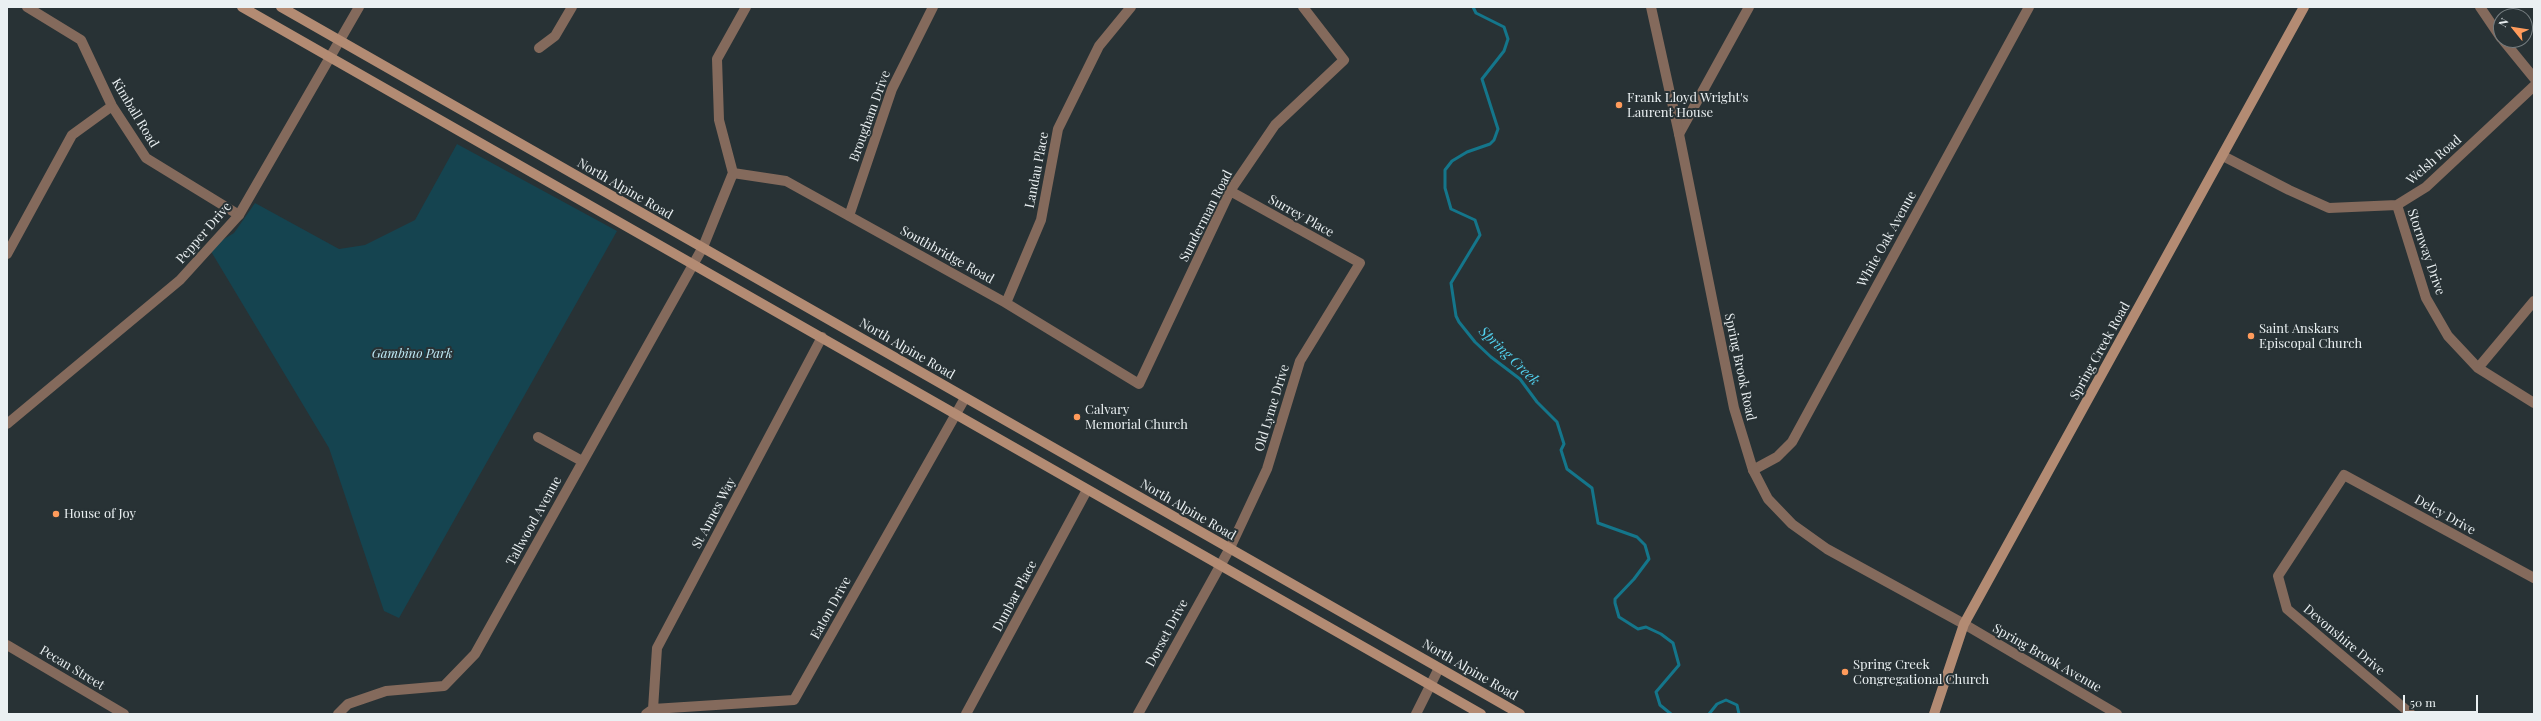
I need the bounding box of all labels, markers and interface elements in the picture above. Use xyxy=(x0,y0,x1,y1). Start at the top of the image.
north arrow xyxy=(2493,8,2533,48)
text: N xyxy=(2495,15,2512,29)
street label: Brougham Drive xyxy=(846,68,894,164)
street label: Kimball Road xyxy=(108,76,162,150)
place label: Frank Lloyd Wright's Laurent House xyxy=(1627,90,1748,121)
marker: Frank Lloyd Wright's Laurent House xyxy=(1614,100,1624,110)
street label: Landau Place xyxy=(1022,131,1052,209)
street label: Welsh Road xyxy=(2403,132,2465,188)
street label: North Alpine Road xyxy=(574,155,676,223)
street label: Sunderman Road xyxy=(1176,168,1236,264)
street label: White Oak Avenue xyxy=(1854,188,1920,290)
street label: Surrey Place xyxy=(1265,192,1337,240)
street label: Pepper Drive xyxy=(173,199,235,267)
street label: Stornway Drive xyxy=(2404,207,2448,297)
street label: Southbridge Road xyxy=(898,223,996,287)
street label: Spring Creek Road xyxy=(2067,299,2133,403)
street label: Spring Brook Road xyxy=(1721,312,1759,422)
street label: North Alpine Road xyxy=(856,315,958,383)
place label: Saint Anskars Episcopal Church xyxy=(2259,321,2362,352)
water label: Spring Creek xyxy=(1475,323,1543,389)
marker: Saint Anskars Episcopal Church xyxy=(2246,331,2256,341)
park label: Gambino Park xyxy=(372,346,452,362)
street label: Old Lyme Drive xyxy=(1251,362,1293,454)
place label: Calvary Memorial Church xyxy=(1085,402,1188,433)
marker: Calvary Memorial Church xyxy=(1072,412,1082,422)
street label: Tallwood Avenue xyxy=(503,474,565,568)
street label: St Annes Way xyxy=(689,475,739,551)
street label: North Alpine Road xyxy=(1137,476,1239,544)
street label: Delcy Drive xyxy=(2412,492,2478,538)
place label: House of Joy xyxy=(64,506,136,522)
marker: House of Joy xyxy=(51,509,61,519)
street label: Dunbar Place xyxy=(990,558,1040,634)
street label: Eaton Drive xyxy=(807,574,855,642)
street label: Dorset Drive xyxy=(1143,597,1191,669)
street label: Devonshire Drive xyxy=(2300,601,2388,679)
street label: Spring Brook Avenue xyxy=(1990,621,2104,695)
street label: North Alpine Road xyxy=(1419,636,1521,704)
street label: Pecan Street xyxy=(37,643,107,693)
place label: Spring Creek Congregational Church xyxy=(1853,657,1989,688)
marker: Spring Creek Congregational Church xyxy=(1840,667,1850,677)
scale bar xyxy=(2405,687,2480,713)
text: 50 m xyxy=(2410,694,2436,710)

